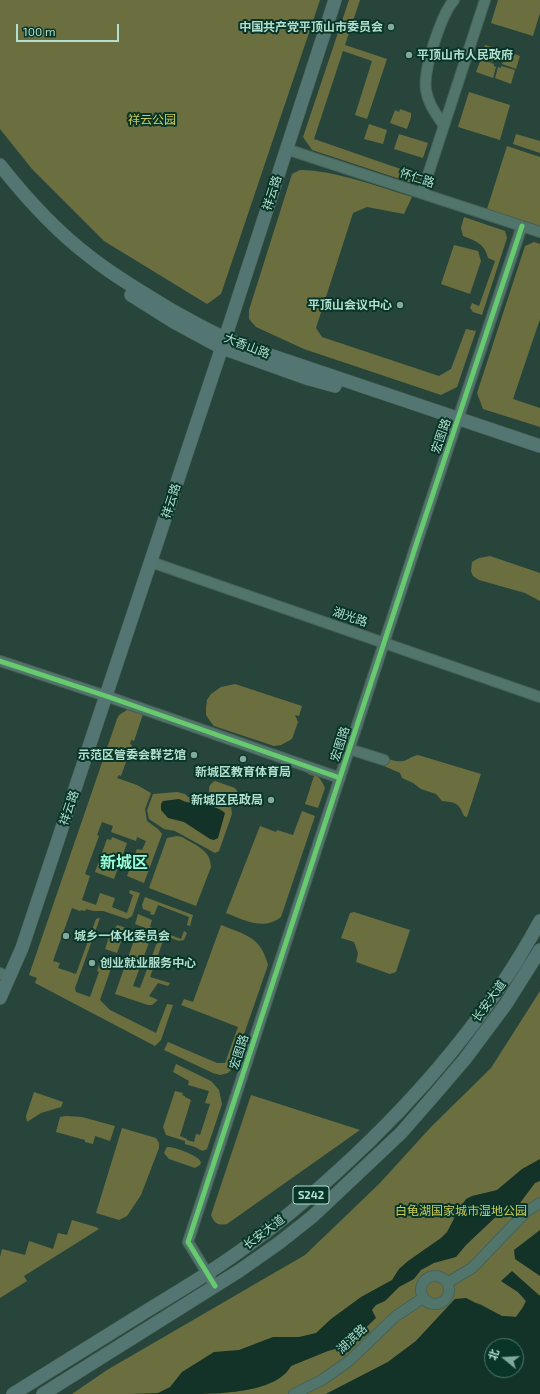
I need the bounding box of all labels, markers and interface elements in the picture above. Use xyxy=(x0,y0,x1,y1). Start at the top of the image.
scale bar xyxy=(18,16,121,42)
place label: 中国共产党平顶山市委员会 xyxy=(239,20,383,34)
marker: 中国共产党平顶山市委员会 xyxy=(386,22,396,32)
text: 100 m xyxy=(23,24,55,38)
place label: 平顶山市人民政府 xyxy=(417,48,513,62)
marker: 平顶山市人民政府 xyxy=(404,50,414,60)
park label: 祥云公园 xyxy=(128,113,176,127)
street label: 怀仁路 xyxy=(398,166,436,190)
street label: 祥云路 xyxy=(260,174,284,212)
place label: 平顶山会议中心 xyxy=(308,298,392,312)
marker: 平顶山会议中心 xyxy=(395,300,405,310)
street label: 大香山路 xyxy=(222,331,272,361)
street label: 宏图路 xyxy=(428,417,454,455)
street label: 祥云路 xyxy=(159,482,183,520)
street label: 湖光路 xyxy=(331,604,369,630)
street label: 宏图路 xyxy=(328,725,352,763)
place label: 示范区管委会群艺馆 xyxy=(78,748,186,762)
marker: 示范区管委会群艺馆 xyxy=(189,750,199,760)
marker: 新城区教育体育局 xyxy=(238,754,248,764)
place label: 新城区教育体育局 xyxy=(195,765,291,779)
street label: 祥云路 xyxy=(56,789,82,827)
place label: 新城区民政局 xyxy=(191,793,263,807)
marker: 新城区民政局 xyxy=(266,795,276,805)
district label: 新城区 xyxy=(100,853,148,873)
place label: 城乡一体化委员会 xyxy=(74,929,170,943)
marker: 城乡一体化委员会 xyxy=(61,931,71,941)
place label: 创业就业服务中心 xyxy=(100,956,196,970)
marker: 创业就业服务中心 xyxy=(87,958,97,968)
street label: 长安大道 xyxy=(469,977,509,1025)
street label: 宏图路 xyxy=(227,1033,251,1071)
road number: S242 xyxy=(293,1186,329,1204)
park label: 白龟湖国家城市湿地公园 xyxy=(395,1204,527,1218)
street label: 长安大道 xyxy=(240,1212,288,1252)
street label: 湖滨路 xyxy=(334,1321,370,1357)
north arrow xyxy=(484,1338,524,1378)
text: 北 xyxy=(485,1347,501,1362)

